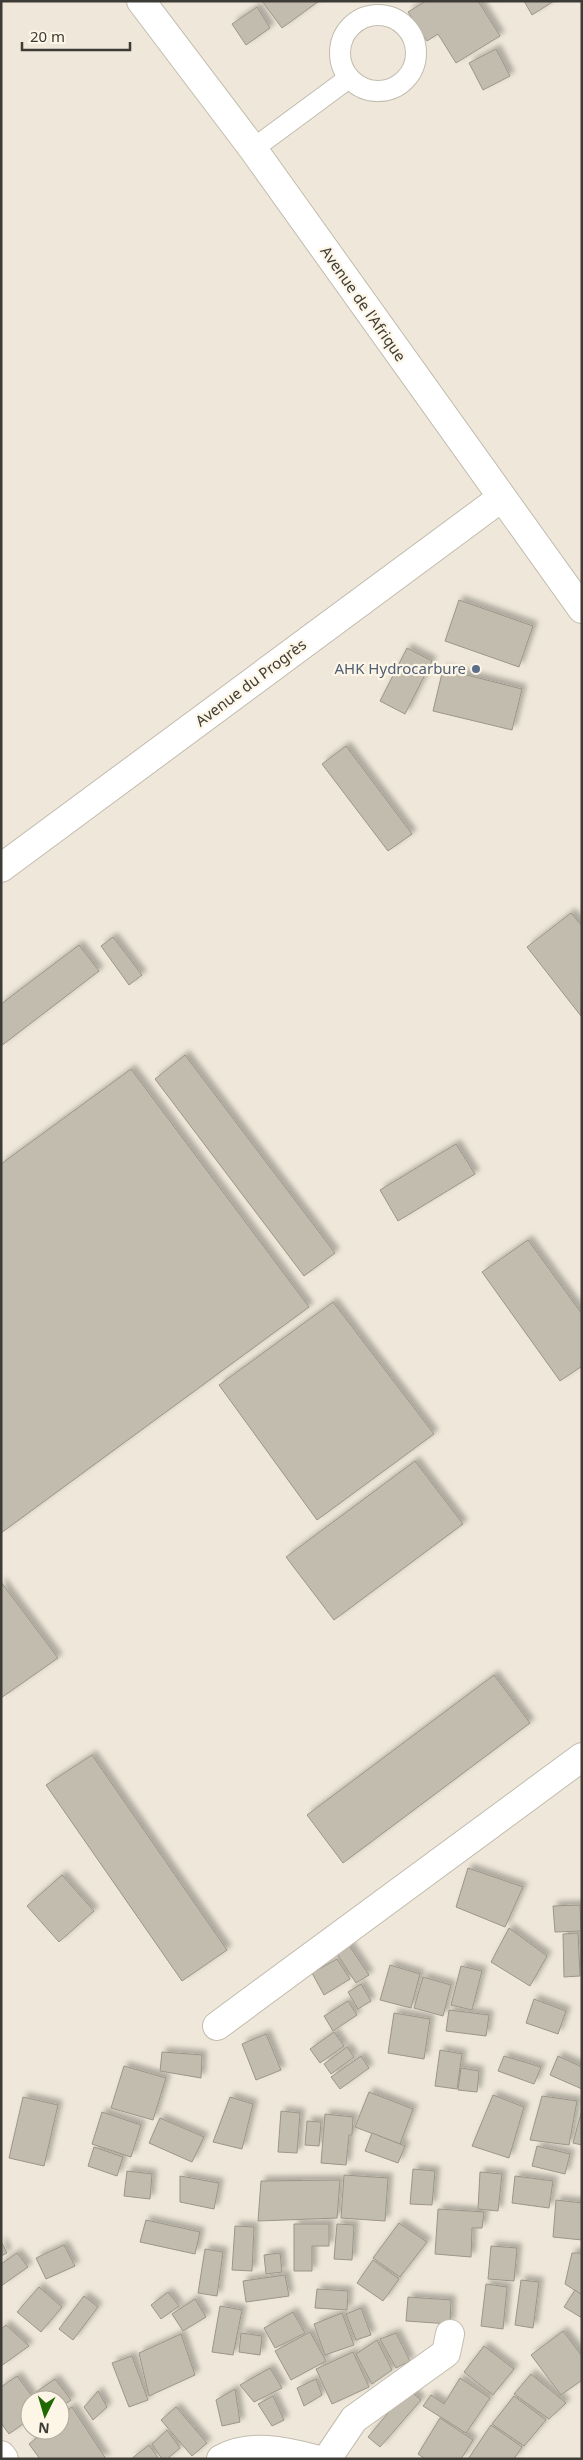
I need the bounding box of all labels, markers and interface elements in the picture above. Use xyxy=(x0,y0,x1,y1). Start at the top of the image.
scale bar xyxy=(22,20,130,52)
text: 20 m xyxy=(30,26,65,46)
street label: Avenue de l'Afrique xyxy=(317,242,411,365)
street label: Avenue du Progrès xyxy=(191,634,310,730)
place label: AHK Hydrocarbure xyxy=(334,658,466,678)
marker: AHK Hydrocarbure xyxy=(470,663,482,675)
north arrow xyxy=(20,2390,70,2440)
text: N xyxy=(37,2418,50,2438)

